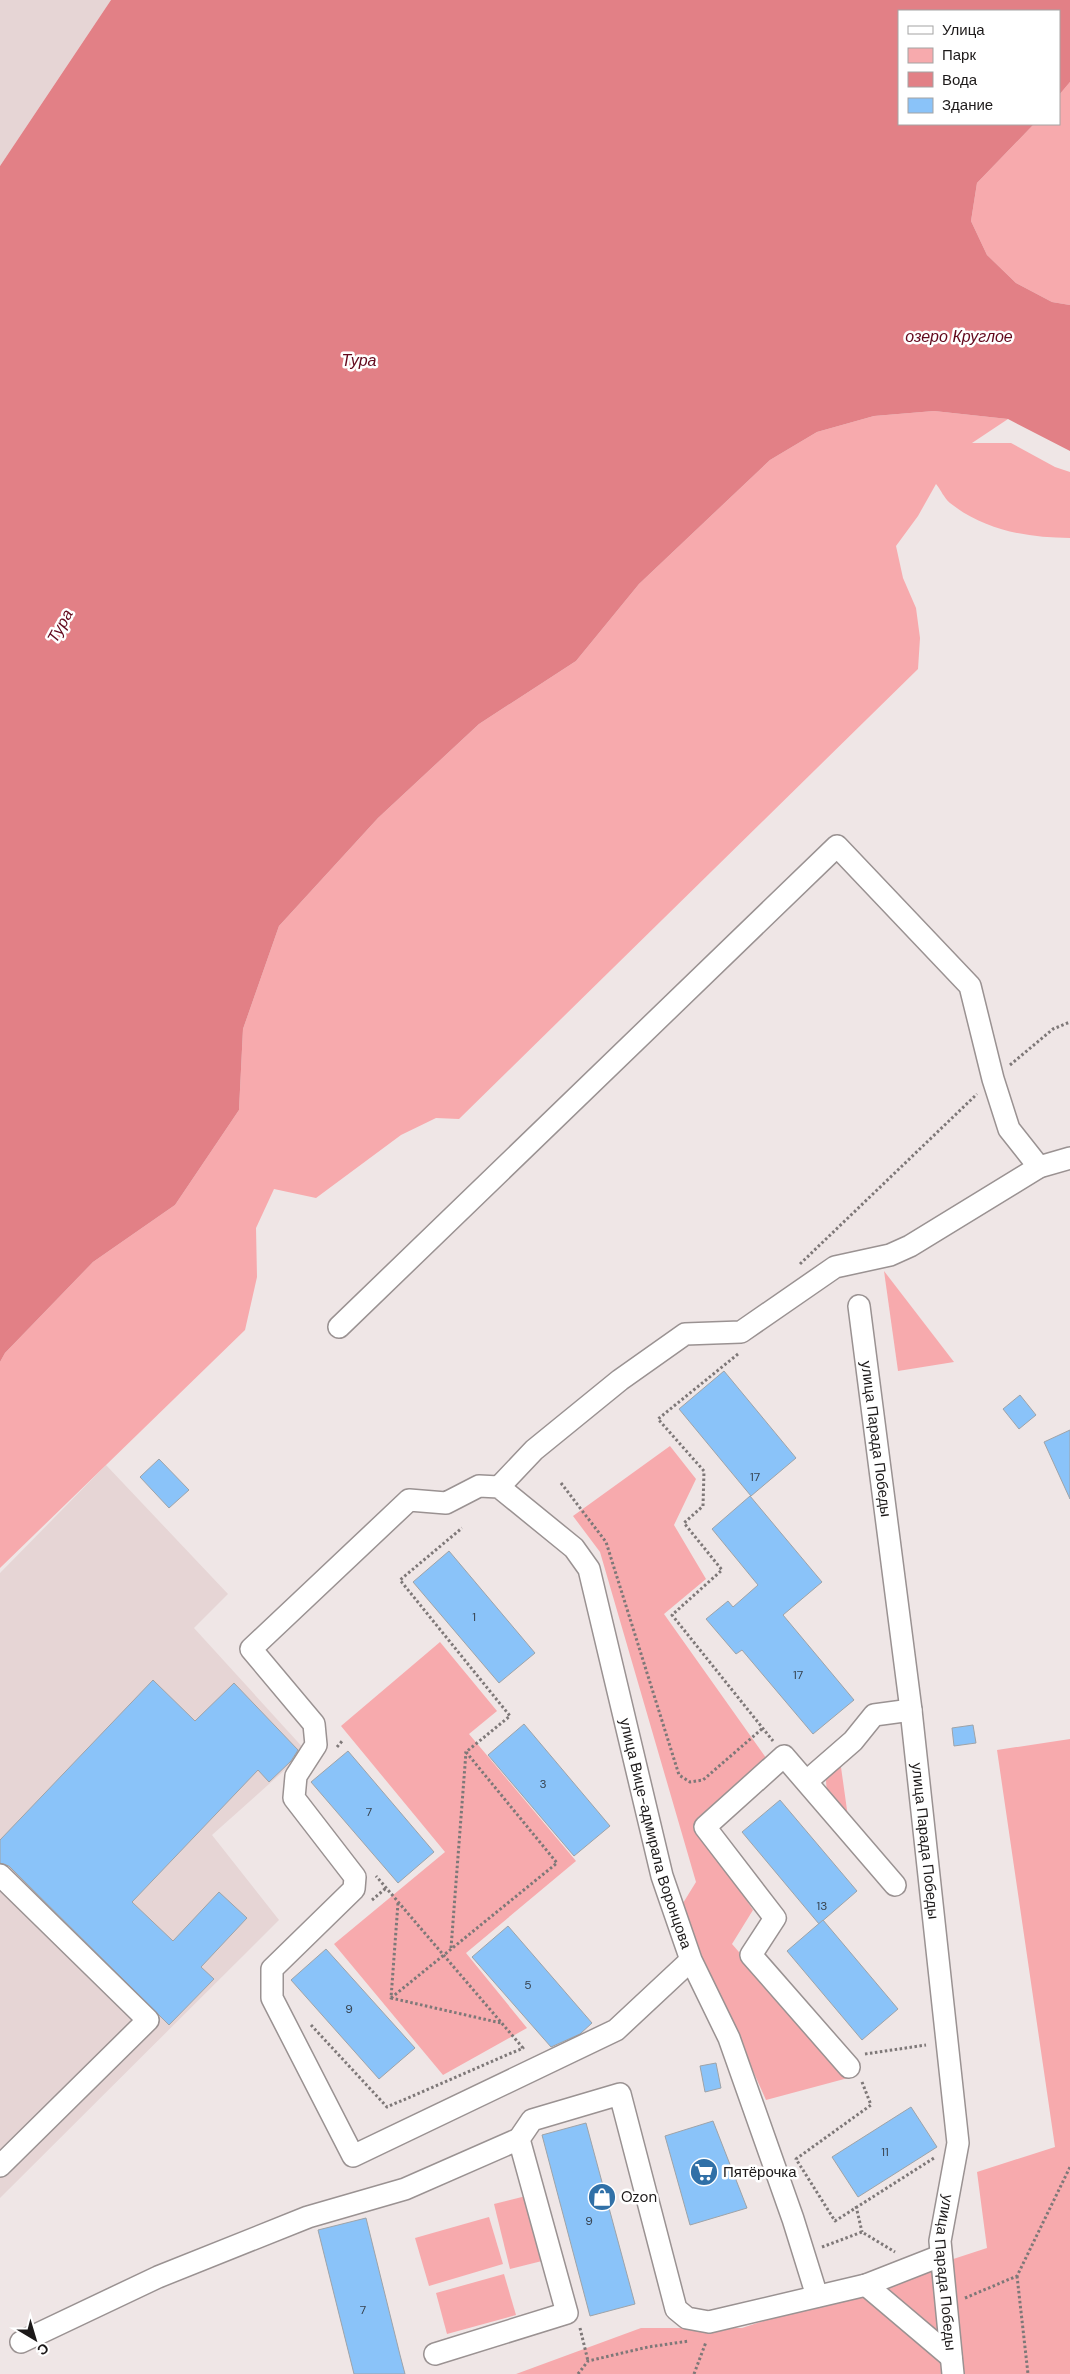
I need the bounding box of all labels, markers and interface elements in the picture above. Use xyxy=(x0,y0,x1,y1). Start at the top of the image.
legend xyxy=(898,10,1060,125)
text: Улица xyxy=(942,20,985,40)
text: Парк xyxy=(942,45,976,65)
text: Вода xyxy=(942,70,978,90)
text: Здание xyxy=(942,95,993,115)
water label: озеро Круглое xyxy=(905,326,1013,347)
water label: Тура xyxy=(341,350,377,371)
water label: Тура xyxy=(42,606,78,646)
street label: улица Парада Победы xyxy=(856,1360,896,1518)
house number: 17 xyxy=(750,1469,760,1485)
house number: 1 xyxy=(472,1609,476,1625)
house number: 17 xyxy=(793,1667,803,1683)
street label: улица Вице-адмирала Воронцова xyxy=(615,1716,697,1952)
street label: улица Парада Победы xyxy=(907,1762,944,1920)
house number: 3 xyxy=(539,1776,547,1792)
house number: 7 xyxy=(366,1804,372,1820)
house number: 13 xyxy=(817,1898,827,1914)
house number: 5 xyxy=(524,1977,532,1993)
house number: 9 xyxy=(345,2001,353,2017)
house number: 11 xyxy=(881,2144,889,2160)
supermarket icon: Пятёрочка xyxy=(689,2157,719,2187)
place label: Пятёрочка xyxy=(723,2162,797,2182)
shop icon: Ozon xyxy=(587,2182,617,2212)
place label: Ozon xyxy=(621,2187,657,2207)
street label: улица Парада Победы xyxy=(930,2193,961,2352)
house number: 9 xyxy=(585,2213,593,2229)
house number: 7 xyxy=(360,2302,366,2318)
north arrow xyxy=(10,2314,60,2364)
text: С xyxy=(33,2339,53,2359)

